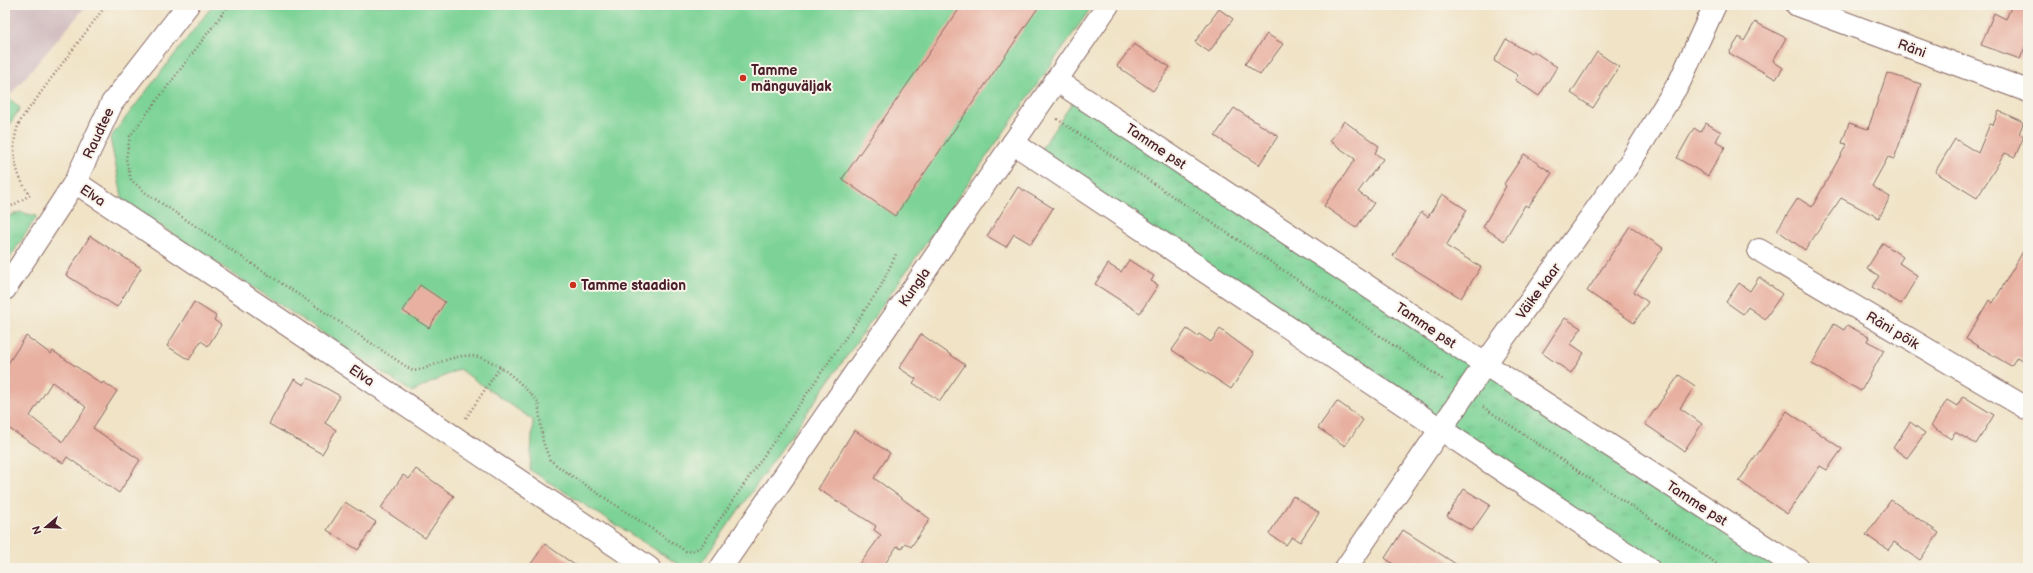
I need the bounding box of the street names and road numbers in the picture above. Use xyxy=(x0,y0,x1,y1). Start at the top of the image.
street label: Räni xyxy=(1895,36,1928,61)
street label: Raudtee xyxy=(79,105,118,161)
street label: Tamme pst xyxy=(1122,120,1190,173)
street label: Elva xyxy=(77,181,109,210)
street label: Väike kaar xyxy=(1512,259,1565,323)
street label: Kungla xyxy=(895,265,934,310)
street label: Tamme pst xyxy=(1392,299,1460,352)
street label: Räni põik xyxy=(1863,308,1923,353)
street label: Elva xyxy=(346,361,378,390)
street label: Tamme pst xyxy=(1663,477,1731,530)

